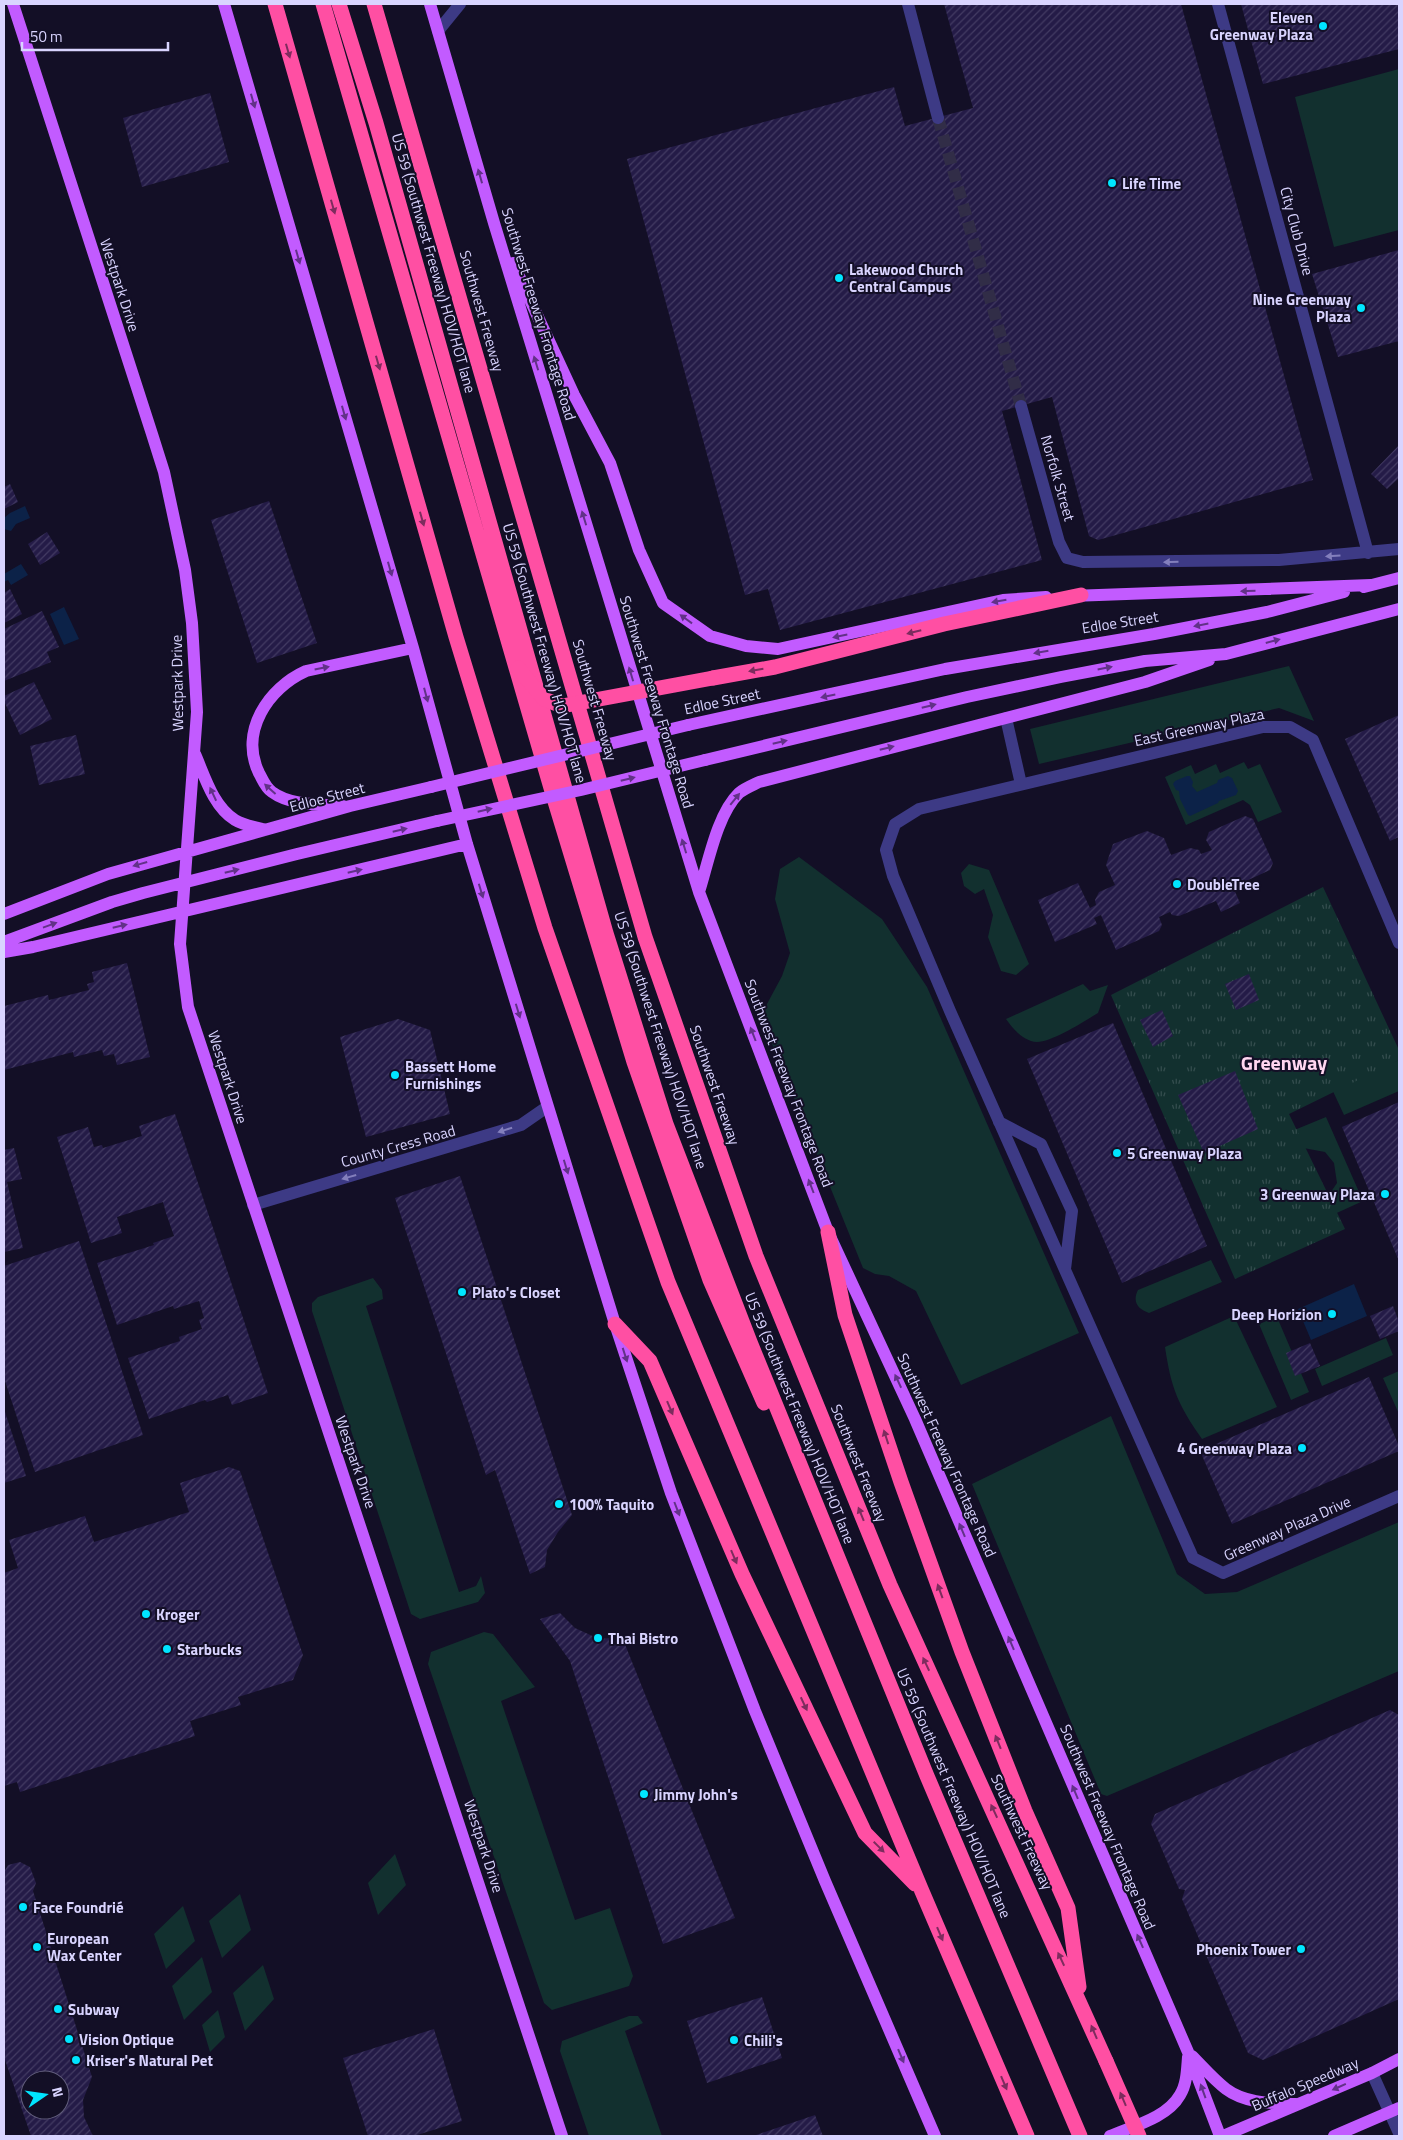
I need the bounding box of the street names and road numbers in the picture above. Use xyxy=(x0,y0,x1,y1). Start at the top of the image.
street label: US 59 (Southwest Freeway) HOV/HOT lane xyxy=(386,130,482,396)
street label: City Club Drive xyxy=(1274,184,1320,278)
street label: Southwest Freeway Frontage Road xyxy=(496,205,582,423)
street label: Westpark Drive xyxy=(94,235,146,335)
street label: Southwest Freeway xyxy=(454,248,510,374)
street label: Norfolk Street xyxy=(1035,432,1081,524)
street label: US 59 (Southwest Freeway) HOV/HOT lane xyxy=(497,520,593,786)
street label: Southwest Freeway Frontage Road xyxy=(614,593,700,811)
street label: Edloe Street xyxy=(1080,605,1161,639)
street label: Westpark Drive xyxy=(165,634,189,732)
street label: Southwest Freeway xyxy=(567,637,623,763)
street label: Edloe Street xyxy=(682,682,763,720)
street label: East Greenway Plaza xyxy=(1132,702,1267,752)
street label: Edloe Street xyxy=(287,776,368,818)
street label: US 59 (Southwest Freeway) HOV/HOT lane xyxy=(608,908,714,1172)
street label: Southwest Freeway Frontage Road xyxy=(739,976,839,1190)
street label: Southwest Freeway xyxy=(684,1022,746,1148)
street label: Westpark Drive xyxy=(202,1027,254,1127)
street label: County Cress Road xyxy=(338,1119,458,1173)
street label: US 59 (Southwest Freeway) HOV/HOT lane xyxy=(741,1290,859,1546)
street label: Southwest Freeway Frontage Road xyxy=(892,1349,1002,1561)
street label: Southwest Freeway xyxy=(827,1401,891,1525)
street label: Westpark Drive xyxy=(329,1413,383,1511)
street label: Greenway Plaza Drive xyxy=(1220,1490,1354,1566)
street label: US 59 (Southwest Freeway) HOV/HOT lane xyxy=(891,1664,1017,1922)
street label: Southwest Freeway Frontage Road xyxy=(1054,1721,1162,1933)
street label: Southwest Freeway xyxy=(985,1770,1059,1894)
street label: Westpark Drive xyxy=(458,1796,510,1896)
street label: Buffalo Speedway xyxy=(1248,2051,1362,2117)

